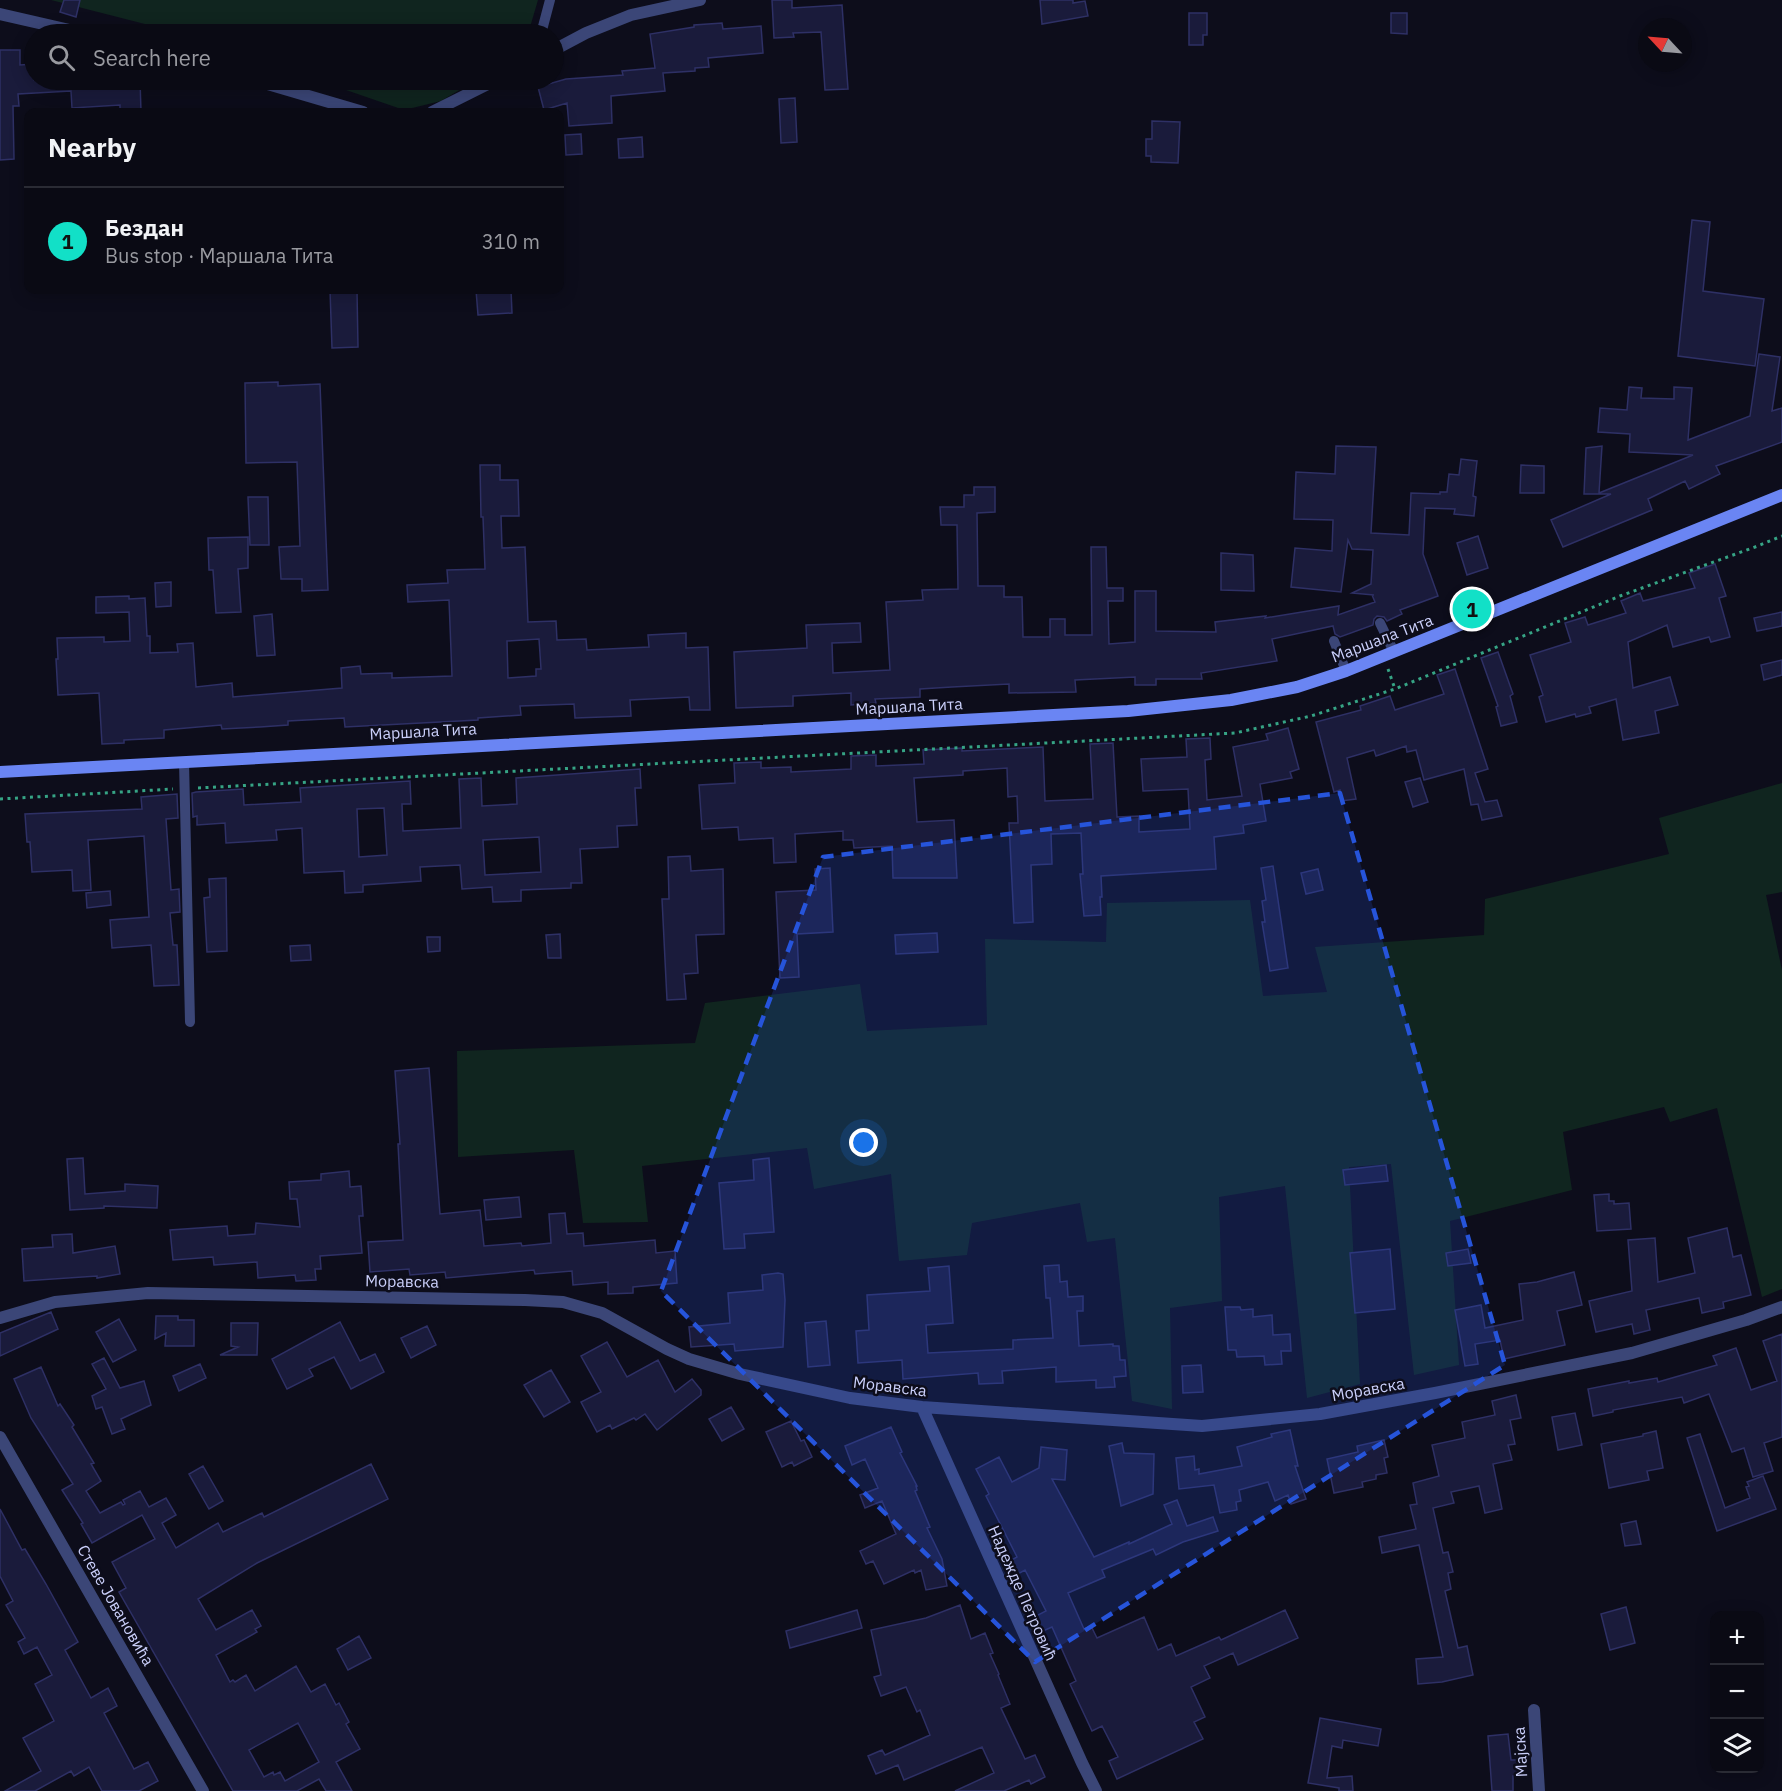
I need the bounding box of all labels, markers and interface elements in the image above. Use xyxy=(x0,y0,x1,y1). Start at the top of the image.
north arrow xyxy=(1638,18,1692,72)
search box xyxy=(24,24,564,90)
icon: search xyxy=(45,41,78,74)
text: Search here xyxy=(93,43,211,72)
text: Nearby xyxy=(48,130,136,164)
text: Бездан xyxy=(105,213,184,242)
text: 1 xyxy=(62,228,74,255)
text: 310 m xyxy=(482,228,540,255)
text: Bus stop · Маршала Тита xyxy=(105,242,333,269)
pin: 1 xyxy=(1452,586,1492,632)
street label: Маршала Тита xyxy=(1328,609,1436,667)
street label: Маршала Тита xyxy=(855,693,964,719)
street label: Маршала Тита xyxy=(369,718,478,744)
your location xyxy=(849,1128,878,1157)
street label: Моравска xyxy=(365,1270,440,1292)
street label: Моравска xyxy=(852,1372,928,1400)
street label: Моравска xyxy=(1330,1373,1407,1405)
street label: Надежде Петровић xyxy=(984,1522,1062,1664)
street label: Стеве Јовановића xyxy=(73,1541,159,1669)
map controls xyxy=(1710,1611,1764,1773)
button: + xyxy=(1710,1611,1764,1665)
button: − xyxy=(1710,1665,1764,1719)
button: layers xyxy=(1710,1719,1764,1773)
street label: Мајска xyxy=(1509,1726,1531,1778)

